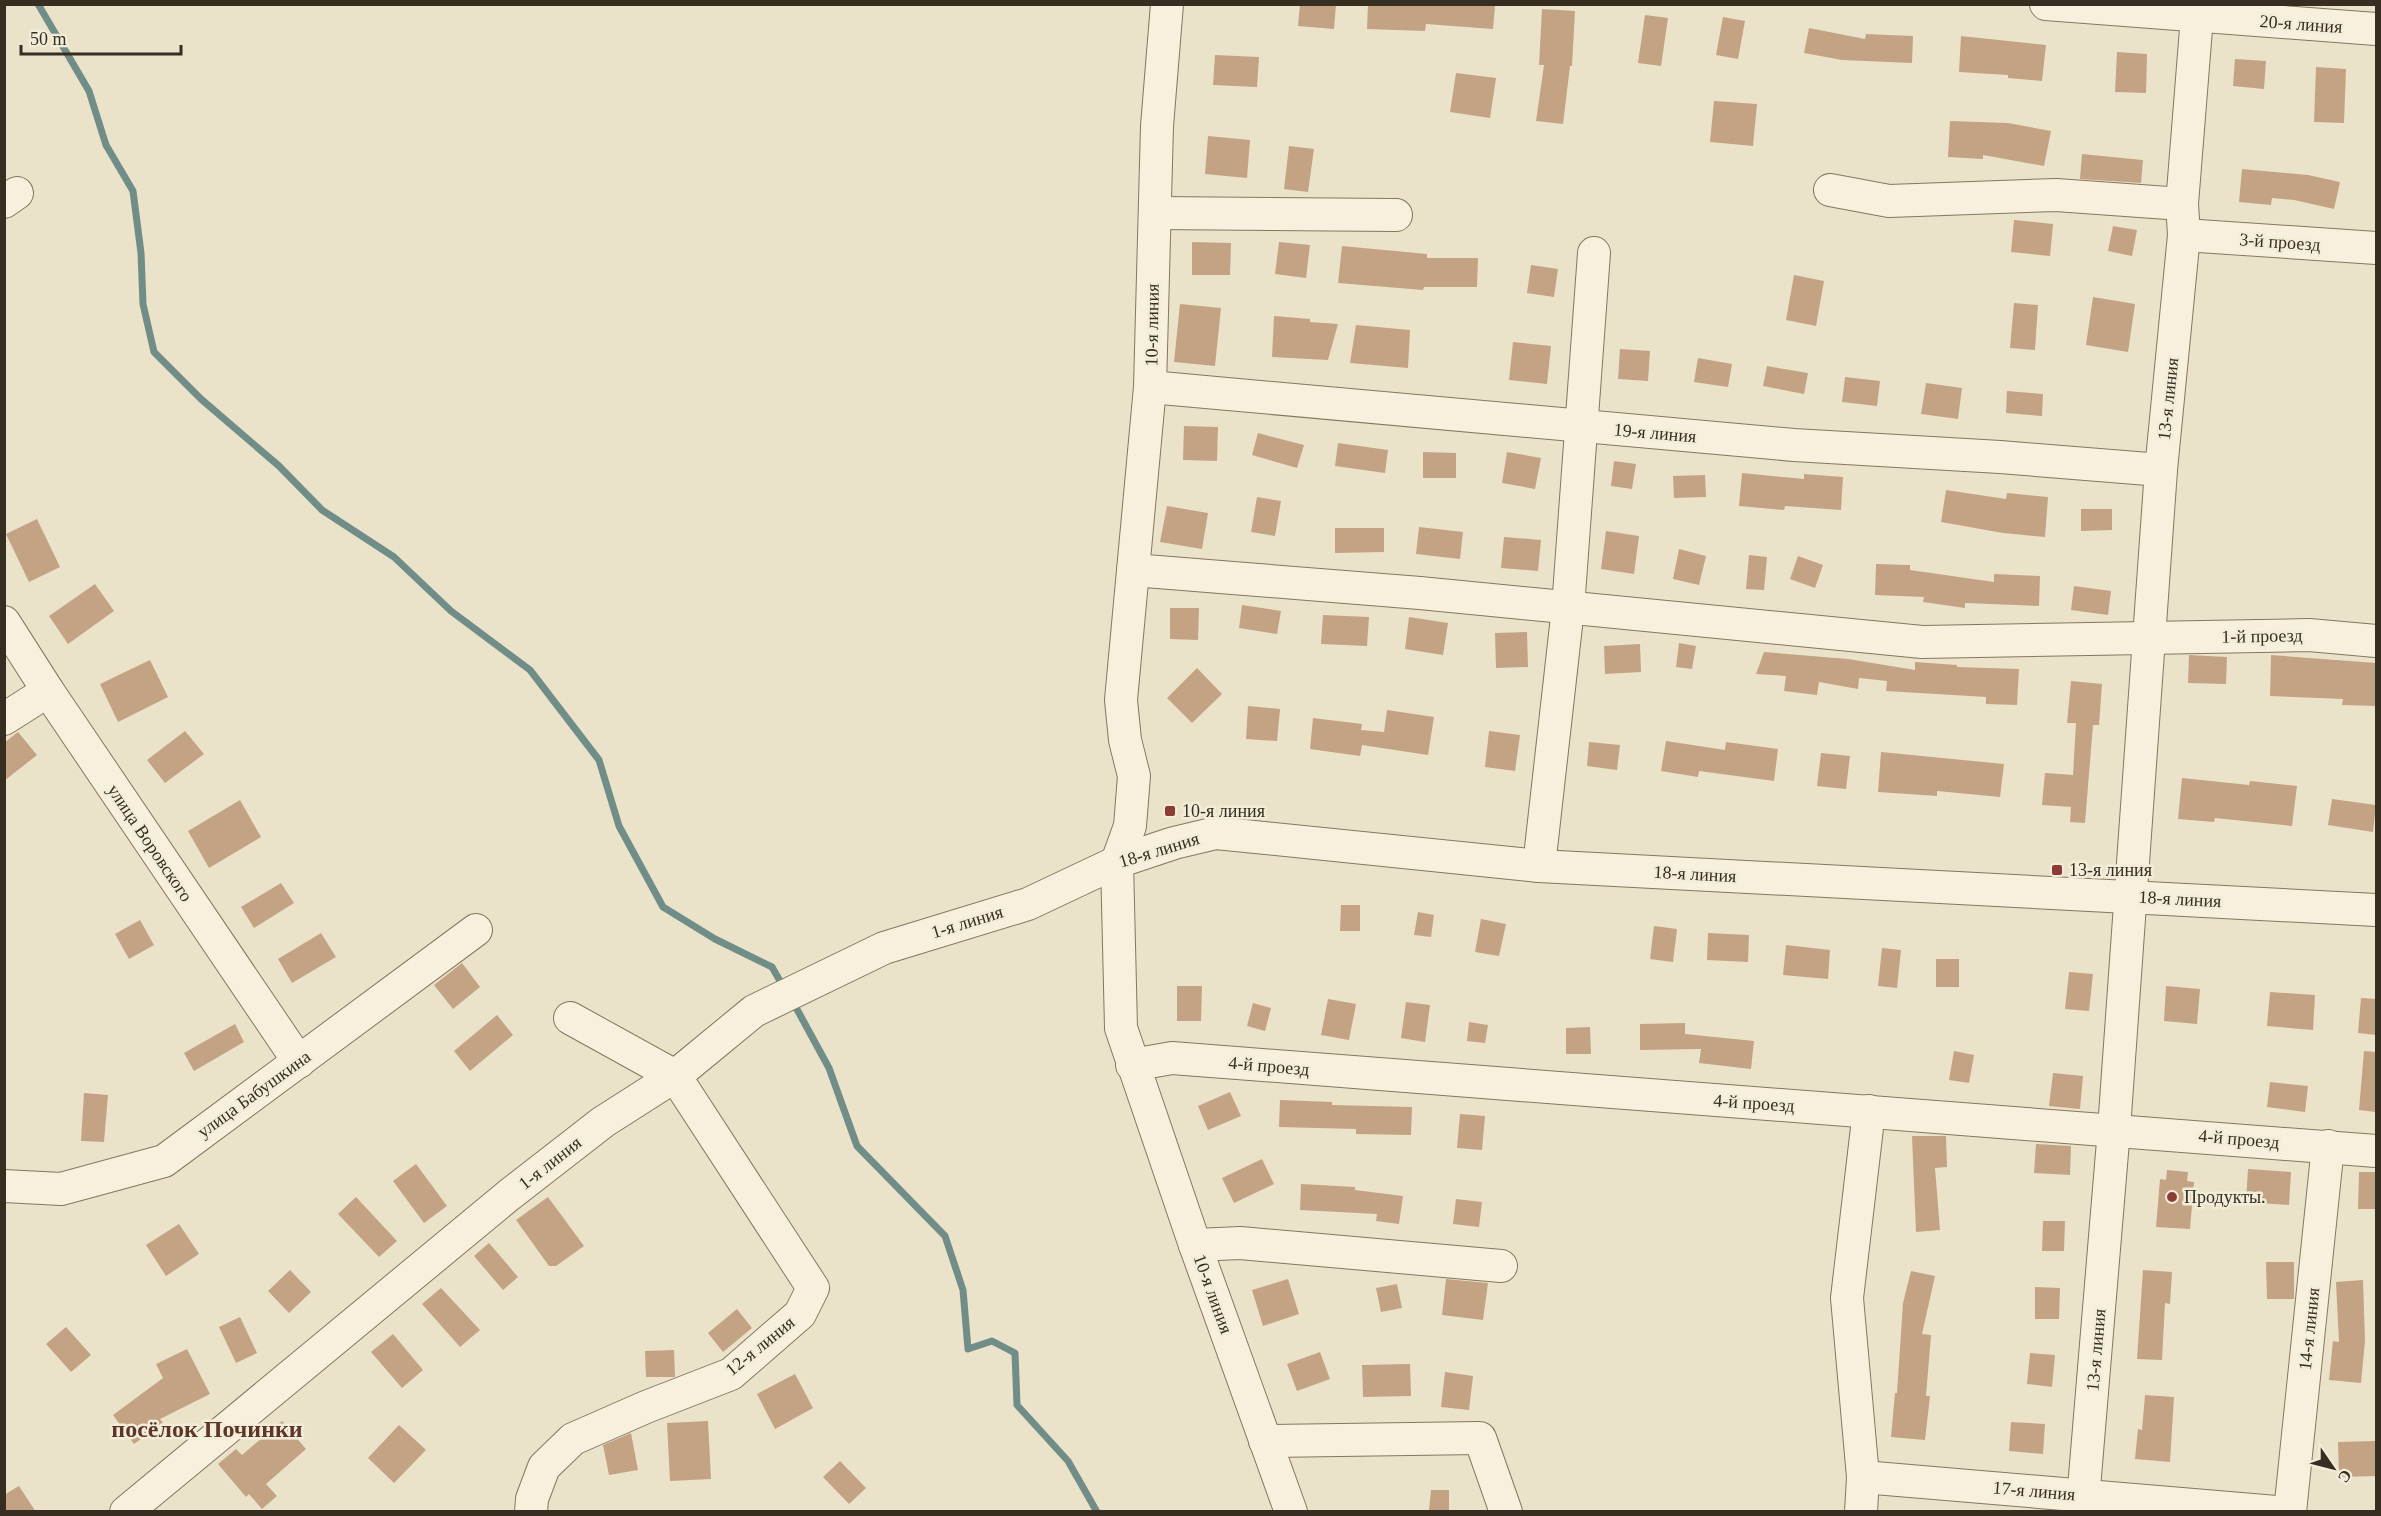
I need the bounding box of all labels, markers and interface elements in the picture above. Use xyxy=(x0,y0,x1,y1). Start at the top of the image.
street label: 20-я линия xyxy=(2259,11,2343,37)
scale bar xyxy=(21,18,182,56)
text: 50 m xyxy=(30,29,67,49)
street label: 3-й проезд xyxy=(2239,229,2321,255)
street label: 10-я линия xyxy=(1141,283,1163,367)
street label: 13-я линия xyxy=(2154,357,2182,441)
street label: 19-я линия xyxy=(1613,419,1697,447)
street label: 1-й проезд xyxy=(2221,625,2303,647)
street label: улица Воровского xyxy=(103,781,197,905)
place label: 10-я линия xyxy=(1182,801,1265,821)
marker: 10-я линия xyxy=(1163,804,1177,818)
street label: 18-я линия xyxy=(1116,828,1202,872)
place label: 13-я линия xyxy=(2069,860,2152,880)
street label: 18-я линия xyxy=(1653,862,1737,886)
marker: 13-я линия xyxy=(2050,863,2064,877)
street label: 18-я линия xyxy=(2138,887,2222,911)
street label: 1-я линия xyxy=(929,902,1005,942)
street label: улица Бабушкина xyxy=(194,1046,314,1142)
street label: 4-й проезд xyxy=(1228,1053,1310,1079)
street label: 4-й проезд xyxy=(1713,1090,1795,1116)
street label: 4-й проезд xyxy=(2198,1126,2280,1152)
street label: 1-я линия xyxy=(515,1132,585,1194)
place label: Продукты. xyxy=(2184,1187,2266,1207)
marker: Продукты. xyxy=(2165,1190,2179,1204)
street label: 10-я линия xyxy=(1189,1252,1237,1336)
street label: 14-я линия xyxy=(2295,1287,2323,1371)
street label: 13-я линия xyxy=(2082,1308,2110,1392)
street label: 12-я линия xyxy=(721,1312,799,1380)
district label: посёлок Починки xyxy=(111,1416,303,1442)
north arrow xyxy=(2303,1438,2363,1498)
text: С xyxy=(2335,1467,2355,1486)
street label: 17-я линия xyxy=(1992,1477,2076,1505)

